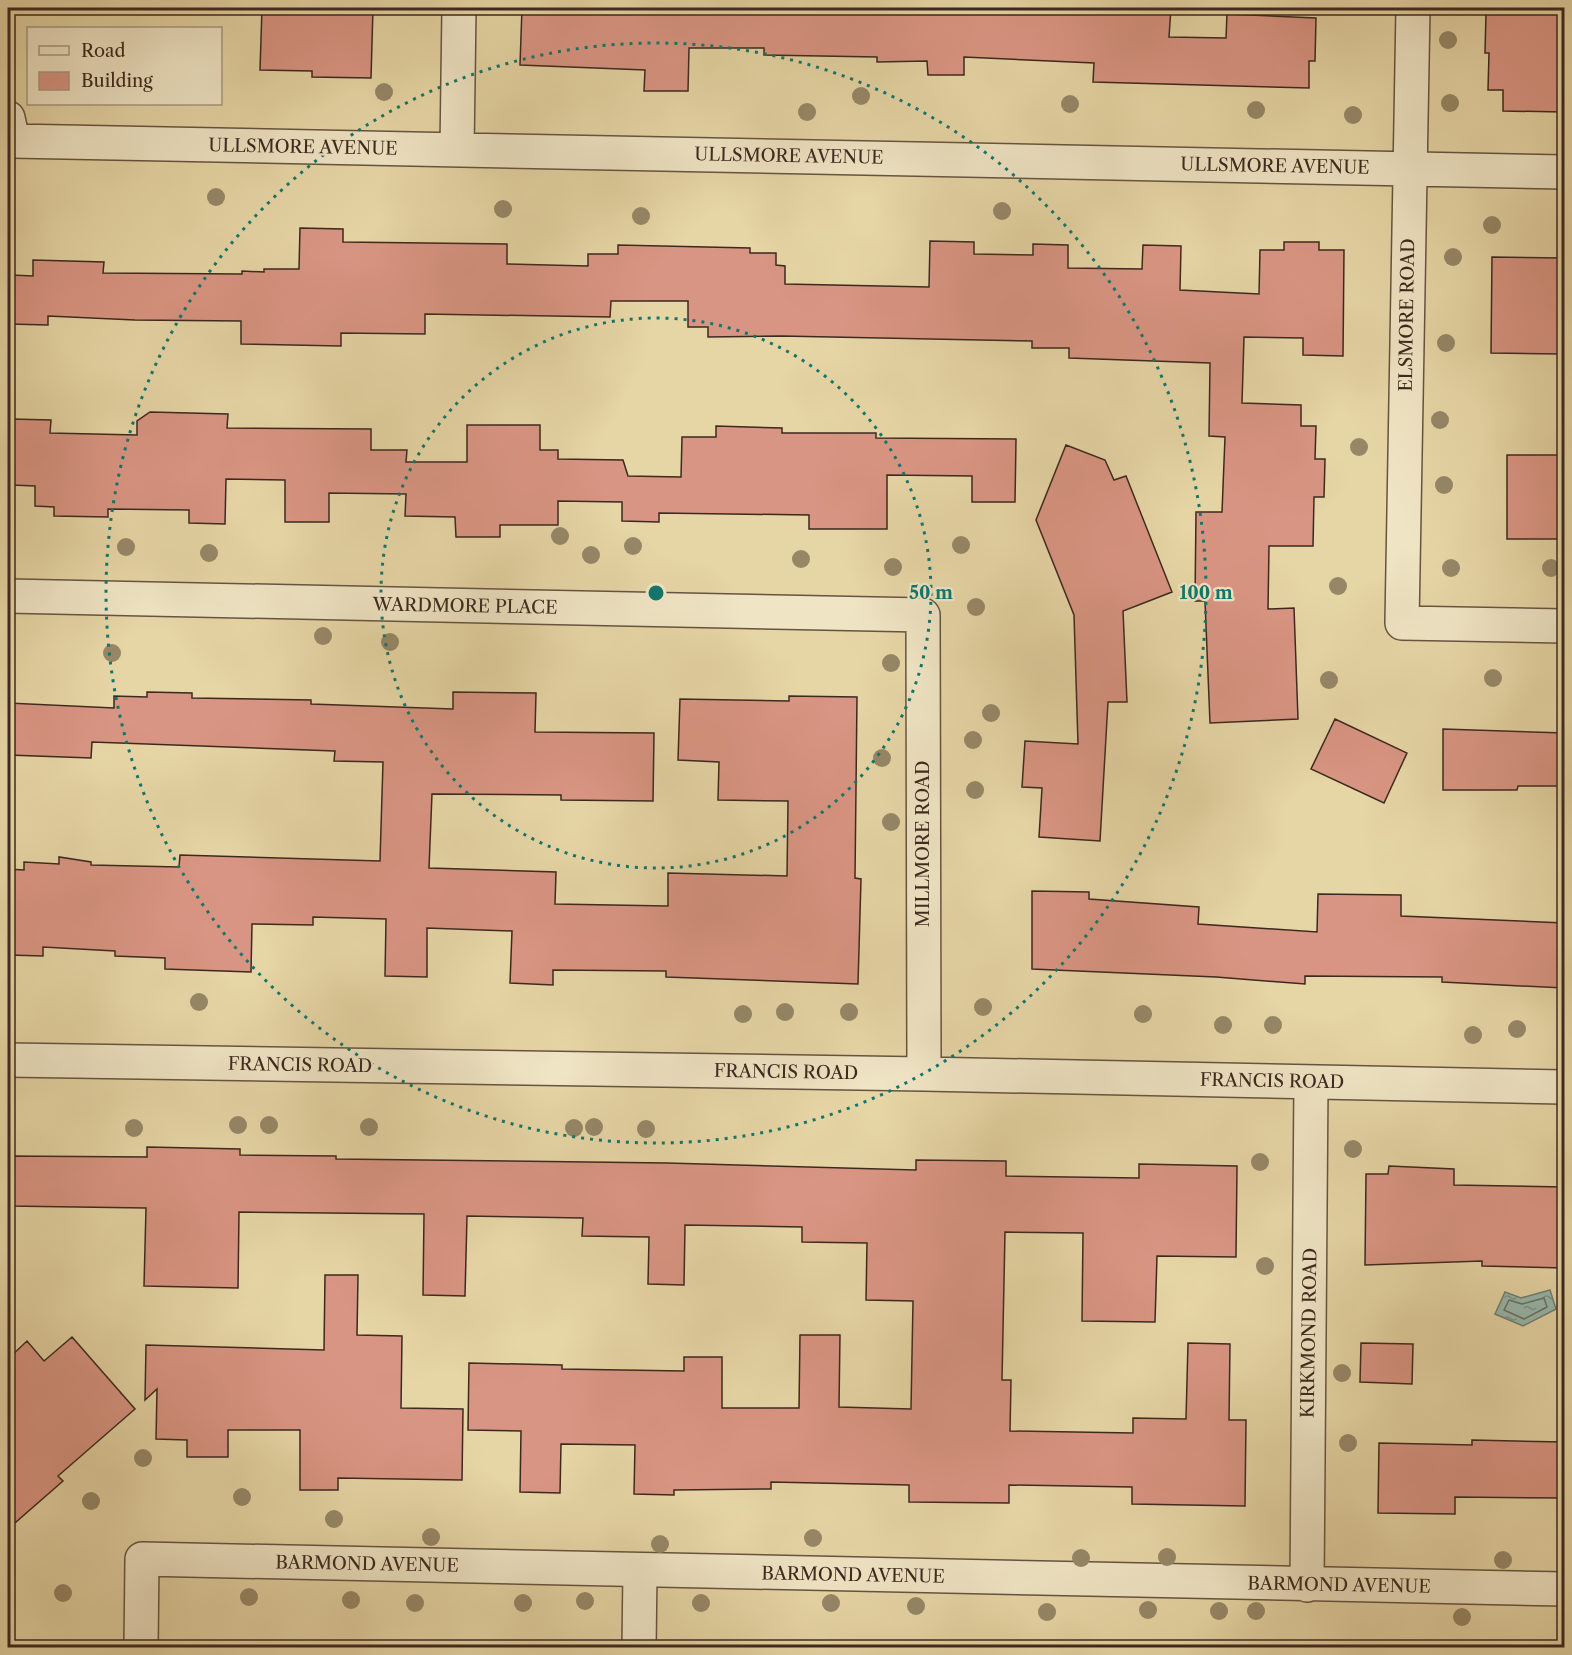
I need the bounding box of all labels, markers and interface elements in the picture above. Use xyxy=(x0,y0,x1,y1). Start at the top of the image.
legend xyxy=(27,27,222,105)
text: Road xyxy=(81,40,126,62)
text: Building xyxy=(81,70,153,92)
street label: ULLSMORE AVENUE xyxy=(208,134,398,160)
street label: ULLSMORE AVENUE xyxy=(694,143,884,169)
street label: ULLSMORE AVENUE xyxy=(1180,153,1370,179)
street label: ELSMORE ROAD xyxy=(1395,238,1419,392)
text: 50 m xyxy=(909,582,953,604)
text: 100 m xyxy=(1179,582,1233,604)
centre of rings xyxy=(646,583,666,603)
street label: WARDMORE PLACE xyxy=(371,593,558,619)
street label: MILLMORE ROAD xyxy=(912,761,934,927)
street label: FRANCIS ROAD xyxy=(228,1053,372,1077)
street label: FRANCIS ROAD xyxy=(714,1060,858,1084)
street label: FRANCIS ROAD xyxy=(1200,1069,1344,1093)
street label: KIRKMOND ROAD xyxy=(1297,1248,1321,1418)
street label: BARMOND AVENUE xyxy=(275,1551,459,1577)
street label: BARMOND AVENUE xyxy=(761,1562,945,1588)
street label: BARMOND AVENUE xyxy=(1247,1572,1431,1598)

